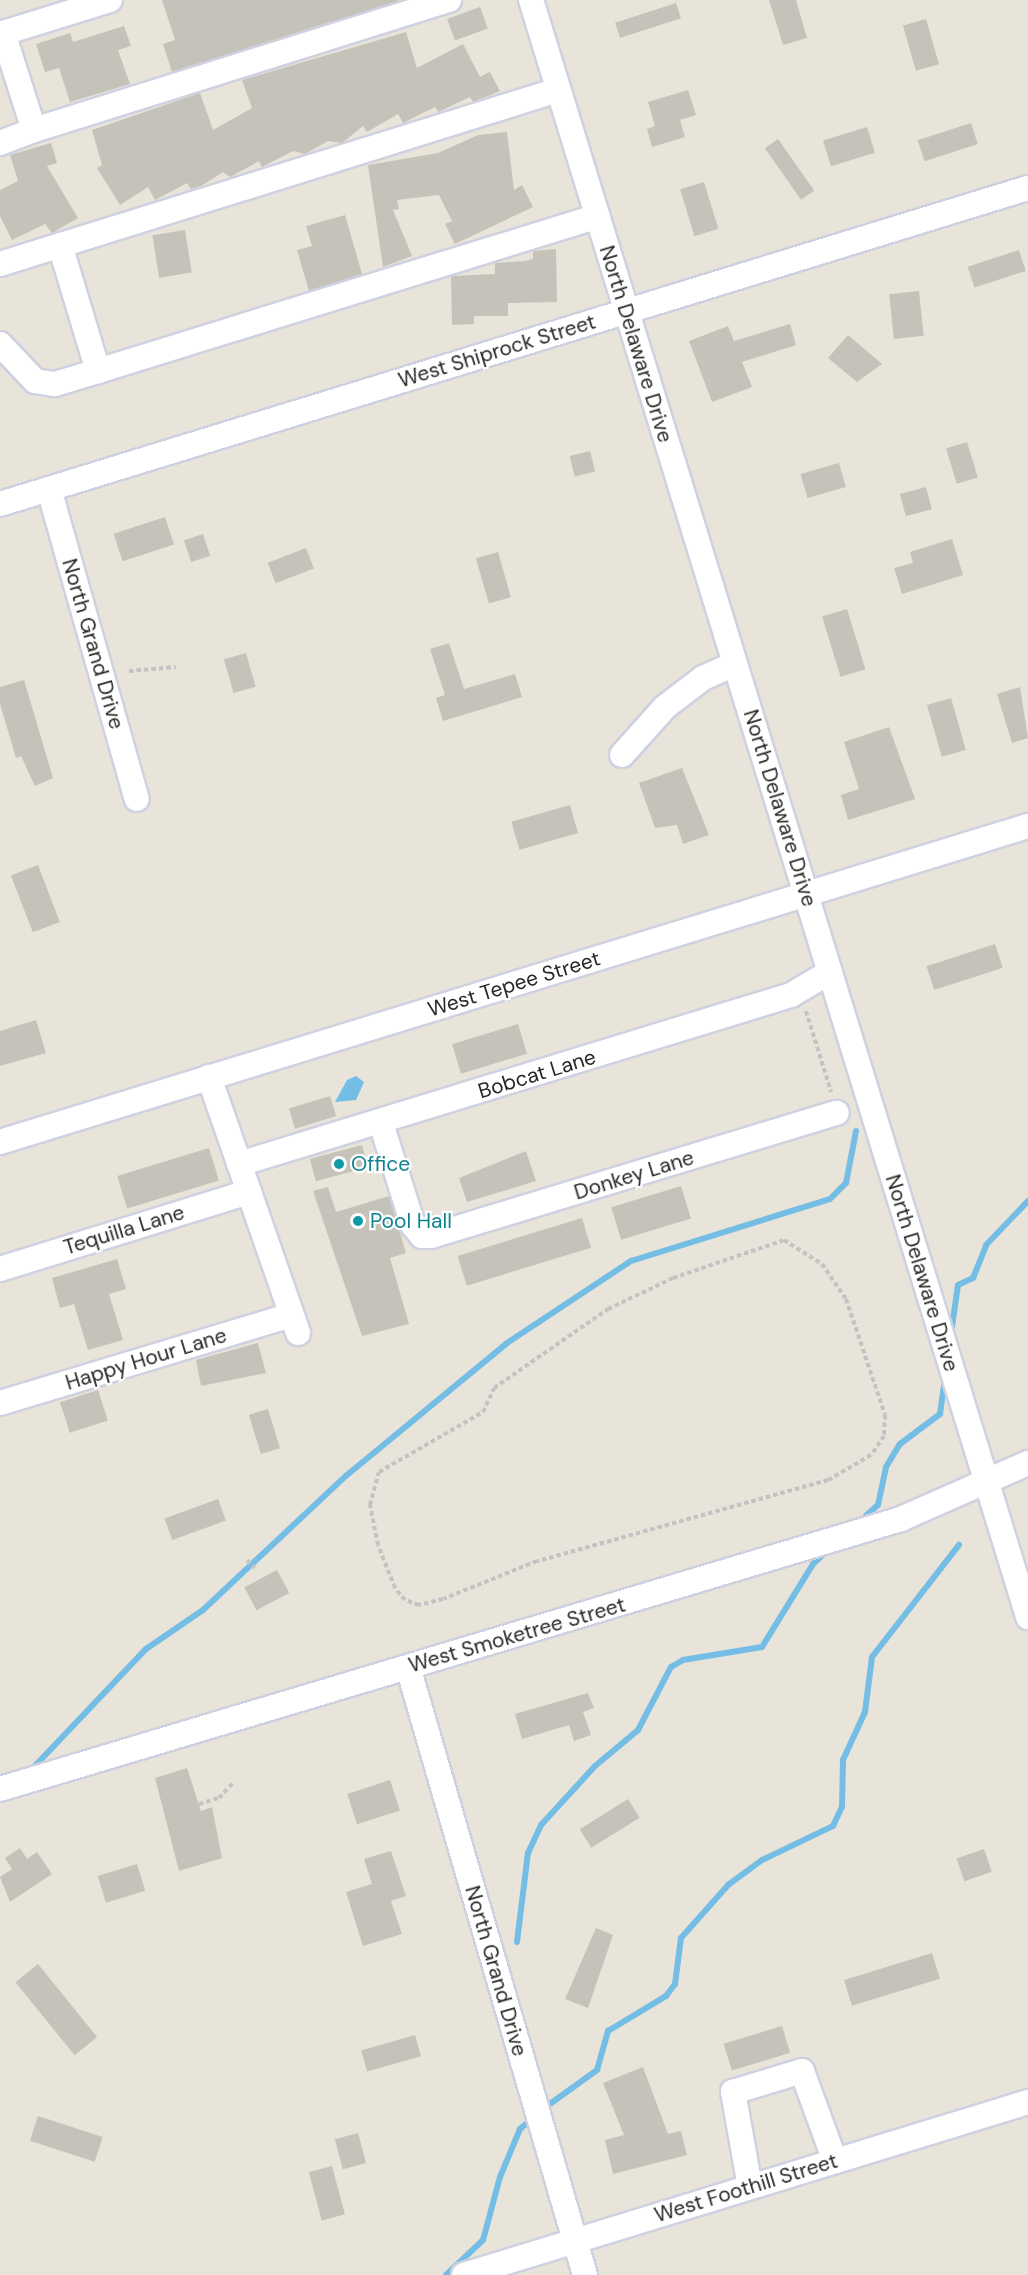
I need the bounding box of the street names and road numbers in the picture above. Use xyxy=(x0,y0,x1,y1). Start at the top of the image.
street label: North Delaware Drive xyxy=(594,242,678,446)
street label: West Shiprock Street xyxy=(395,309,599,393)
street label: North Grand Drive xyxy=(57,556,129,732)
street label: North Delaware Drive xyxy=(738,706,822,910)
street label: West Tepee Street xyxy=(425,946,603,1022)
street label: Bobcat Lane xyxy=(475,1044,599,1104)
street label: Donkey Lane xyxy=(571,1145,697,1205)
street label: North Delaware Drive xyxy=(880,1171,964,1375)
street label: Tequilla Lane xyxy=(61,1200,187,1260)
street label: Happy Hour Lane xyxy=(62,1323,230,1395)
street label: West Smoketree Street xyxy=(406,1592,628,1678)
street label: North Grand Drive xyxy=(460,1883,532,2059)
street label: West Foothill Street xyxy=(651,2148,841,2228)

